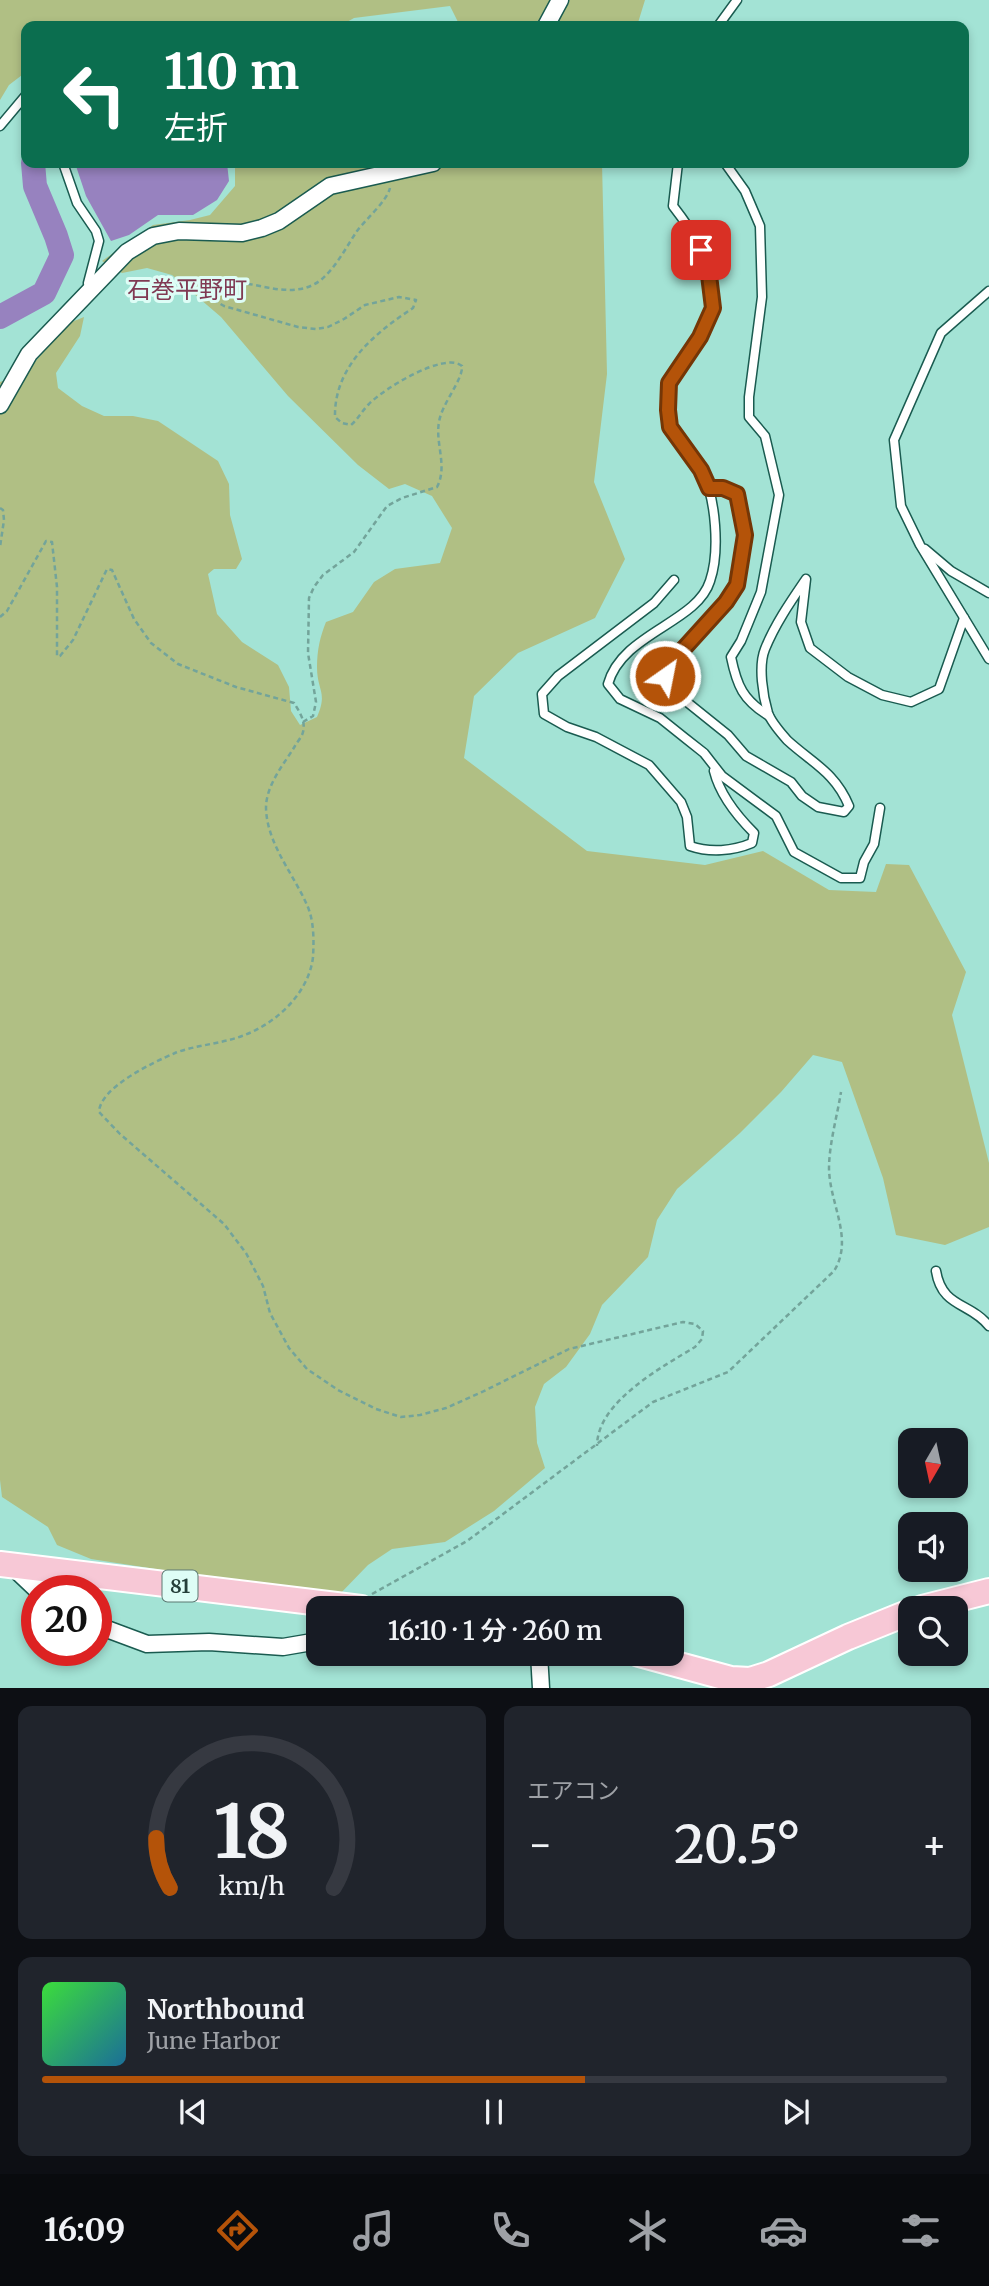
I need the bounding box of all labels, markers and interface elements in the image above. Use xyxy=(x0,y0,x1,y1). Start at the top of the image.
text: 110 m xyxy=(164,41,299,102)
icon: left xyxy=(49,49,140,140)
text: 左折 xyxy=(164,108,228,148)
pin xyxy=(671,220,731,280)
icon: arrive xyxy=(682,231,720,269)
district label: 石巻平野町 xyxy=(127,274,247,305)
position arrow xyxy=(628,639,702,713)
north arrow xyxy=(898,1428,968,1498)
map controls xyxy=(898,1428,968,1666)
button: sound xyxy=(898,1512,968,1582)
road number: 81 xyxy=(162,1570,198,1602)
speed limit sign: 20 xyxy=(21,1575,112,1666)
button: search xyxy=(898,1596,968,1666)
text: 16:10 · 1 分 · 260 m xyxy=(388,1614,602,1647)
text: エアコン xyxy=(528,1776,620,1805)
text: 18 xyxy=(213,1787,290,1879)
text: 20.5° xyxy=(674,1812,801,1877)
text: − xyxy=(528,1821,553,1868)
text: + xyxy=(922,1821,947,1868)
text: km/h xyxy=(219,1870,285,1902)
text: Northbound xyxy=(147,1993,305,2026)
text: June Harbor xyxy=(147,2026,280,2055)
icon: previous xyxy=(174,2093,212,2131)
icon: pause xyxy=(475,2093,513,2131)
icon: next xyxy=(777,2093,815,2131)
icon: directions xyxy=(213,2206,262,2255)
icon: music xyxy=(349,2206,398,2255)
icon: phone xyxy=(486,2206,535,2255)
icon: climate xyxy=(623,2206,672,2255)
icon: car xyxy=(759,2206,808,2255)
icon: filters xyxy=(896,2206,945,2255)
text: 16:09 xyxy=(44,2210,125,2250)

